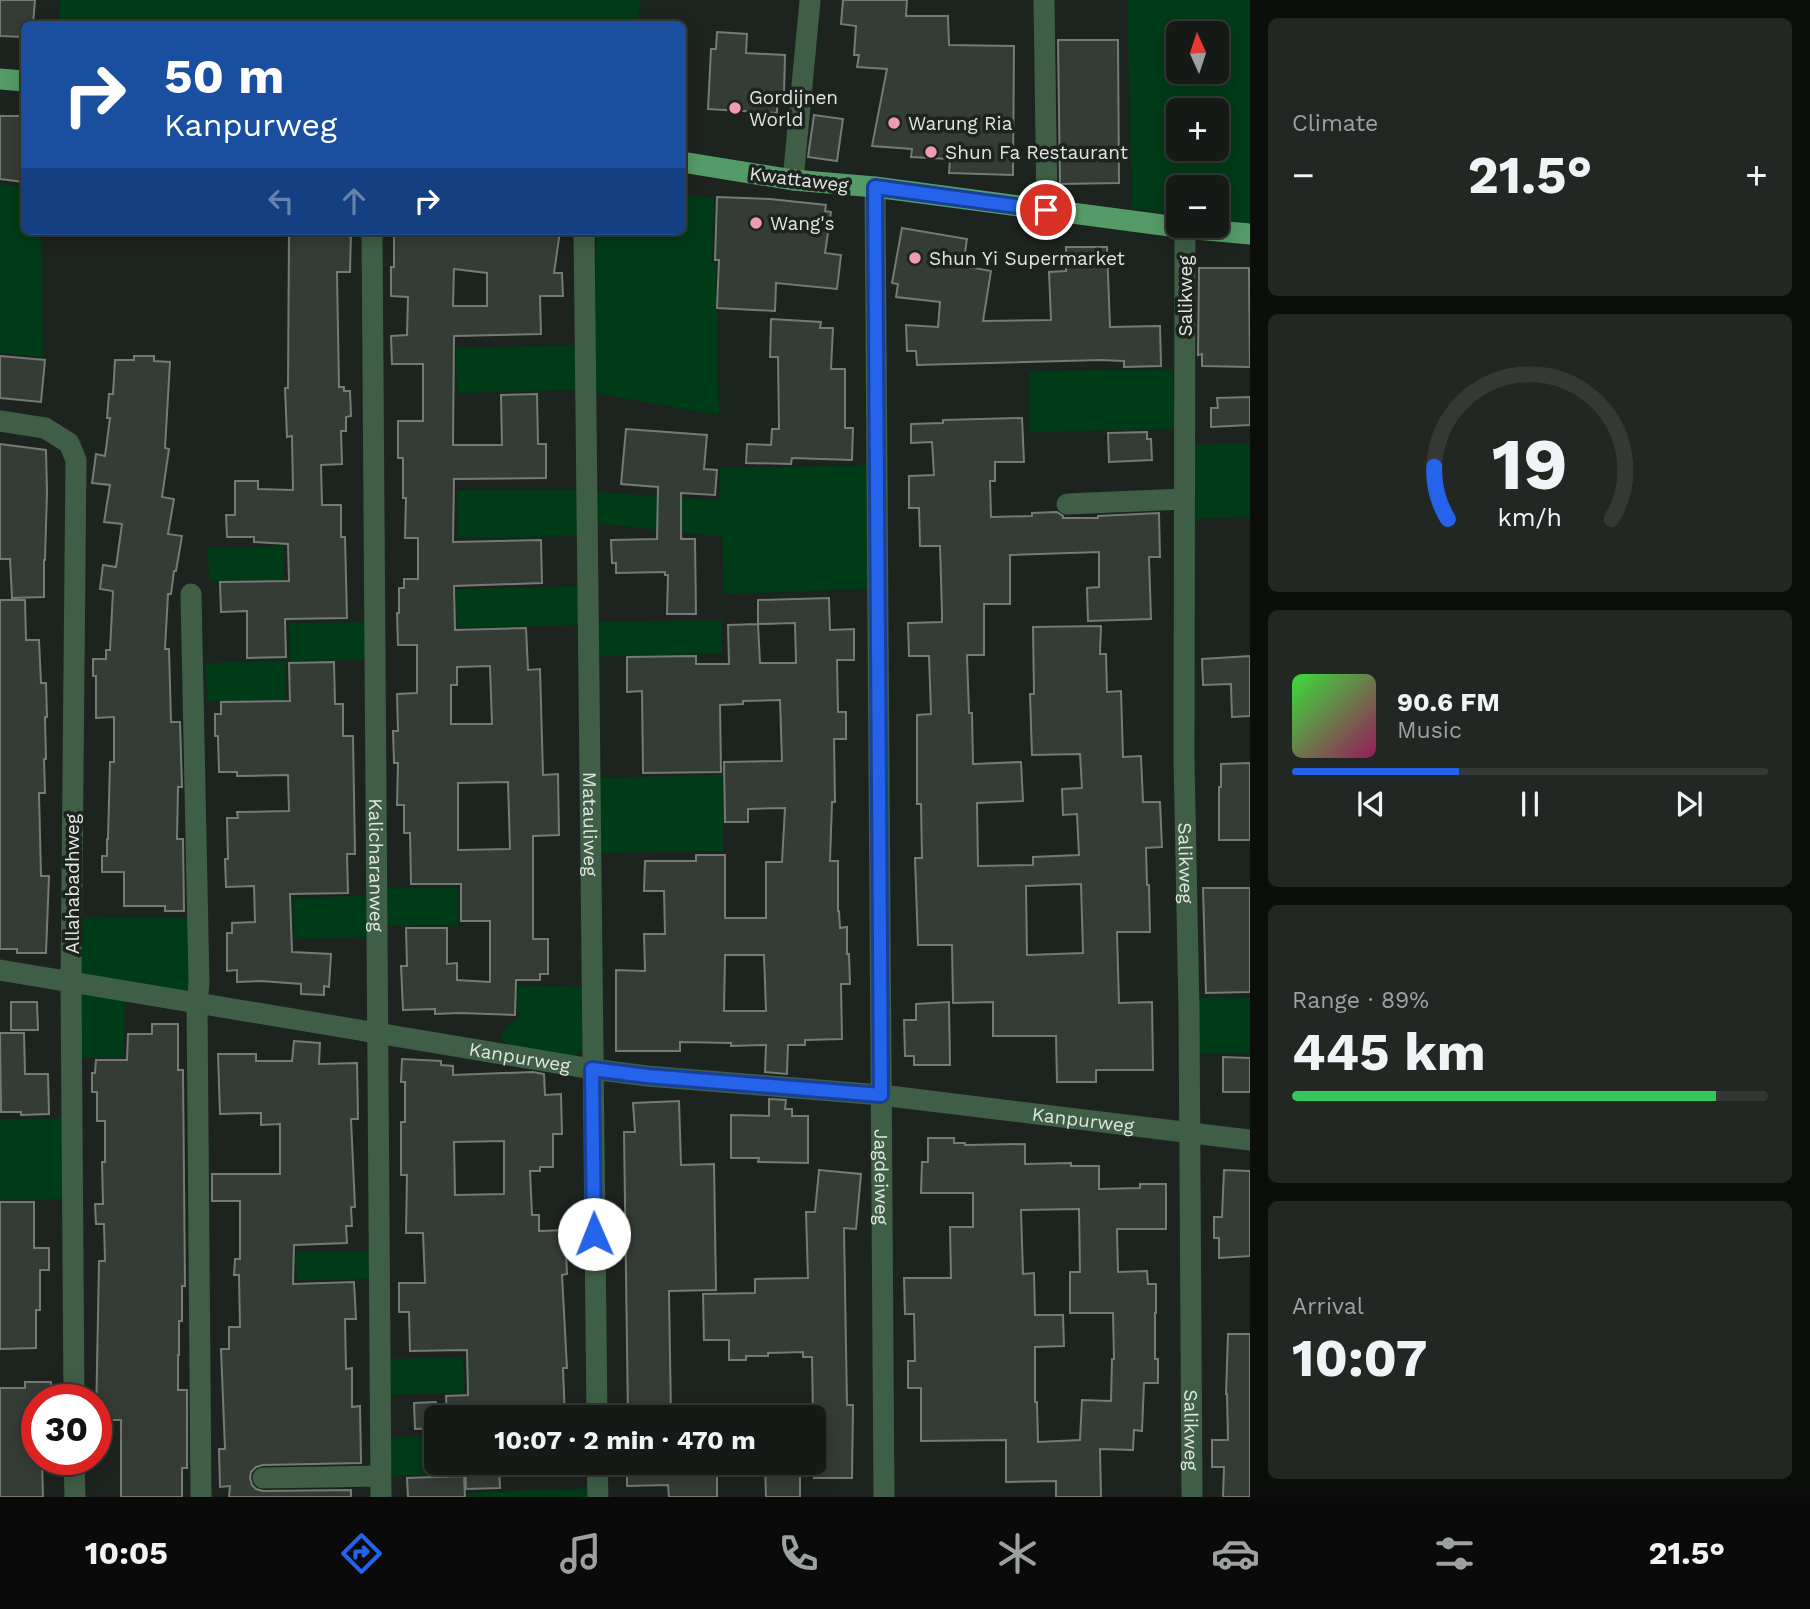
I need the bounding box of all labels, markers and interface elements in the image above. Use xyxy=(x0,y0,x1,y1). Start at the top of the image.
north arrow xyxy=(1166,21,1228,84)
map controls xyxy=(1166,21,1229,238)
text: 50 m xyxy=(164,47,284,105)
icon: right xyxy=(49,49,140,140)
place label: Gordijnen World xyxy=(749,86,838,131)
button: + xyxy=(1166,98,1229,161)
marker: Gordijnen World xyxy=(727,100,743,116)
text: Kanpurweg xyxy=(164,106,337,144)
text: Climate xyxy=(1292,110,1378,137)
place label: Warung Ria xyxy=(908,112,1013,135)
marker: Warung Ria xyxy=(886,115,902,131)
place label: Shun Fa Restaurant xyxy=(945,141,1128,164)
marker: Shun Fa Restaurant xyxy=(923,144,939,160)
text: 21.5° xyxy=(1468,145,1592,206)
text: − xyxy=(1292,153,1315,197)
text: + xyxy=(1745,153,1768,197)
street label: Kwattaweg xyxy=(748,162,851,197)
button: − xyxy=(1166,175,1229,238)
pin xyxy=(1016,180,1076,240)
icon: left xyxy=(262,182,300,220)
icon: ahead xyxy=(335,182,373,220)
icon: right xyxy=(408,182,446,220)
icon: arrive xyxy=(1027,191,1065,229)
place label: Wang's xyxy=(770,212,835,235)
marker: Wang's xyxy=(748,215,764,231)
place label: Shun Yi Supermarket xyxy=(929,247,1125,270)
marker: Shun Yi Supermarket xyxy=(907,250,923,266)
street label: Salikweg xyxy=(1174,255,1197,337)
text: 19 xyxy=(1492,421,1568,507)
text: km/h xyxy=(1498,502,1562,531)
text: 90.6 FM xyxy=(1397,687,1500,717)
text: Music xyxy=(1397,717,1462,744)
street label: Matauliweg xyxy=(578,772,602,877)
icon: previous xyxy=(1352,785,1390,823)
icon: pause xyxy=(1511,785,1549,823)
icon: next xyxy=(1670,785,1708,823)
street label: Kalicharanweg xyxy=(364,798,388,933)
street label: Allahabadhweg xyxy=(61,813,84,954)
street label: Salikweg xyxy=(1173,822,1198,905)
text: Range · 89% xyxy=(1292,987,1429,1014)
text: 445 km xyxy=(1292,1022,1486,1083)
street label: Kanpurweg xyxy=(467,1038,573,1077)
street label: Kanpurweg xyxy=(1031,1102,1136,1138)
street label: Jagdeiweg xyxy=(869,1129,893,1226)
position arrow xyxy=(557,1197,631,1271)
text: Arrival xyxy=(1292,1293,1364,1320)
text: 10:07 xyxy=(1292,1328,1427,1389)
speed limit sign: 30 xyxy=(21,1384,112,1475)
street label: Salikweg xyxy=(1179,1389,1203,1471)
text: 10:07 · 2 min · 470 m xyxy=(494,1425,756,1455)
icon: directions xyxy=(337,1529,386,1578)
icon: music xyxy=(556,1529,605,1578)
icon: phone xyxy=(774,1529,823,1578)
icon: climate xyxy=(993,1529,1042,1578)
icon: car xyxy=(1211,1529,1260,1578)
icon: filters xyxy=(1430,1529,1479,1578)
text: 10:05 xyxy=(85,1534,168,1572)
text: 21.5° xyxy=(1649,1534,1725,1572)

